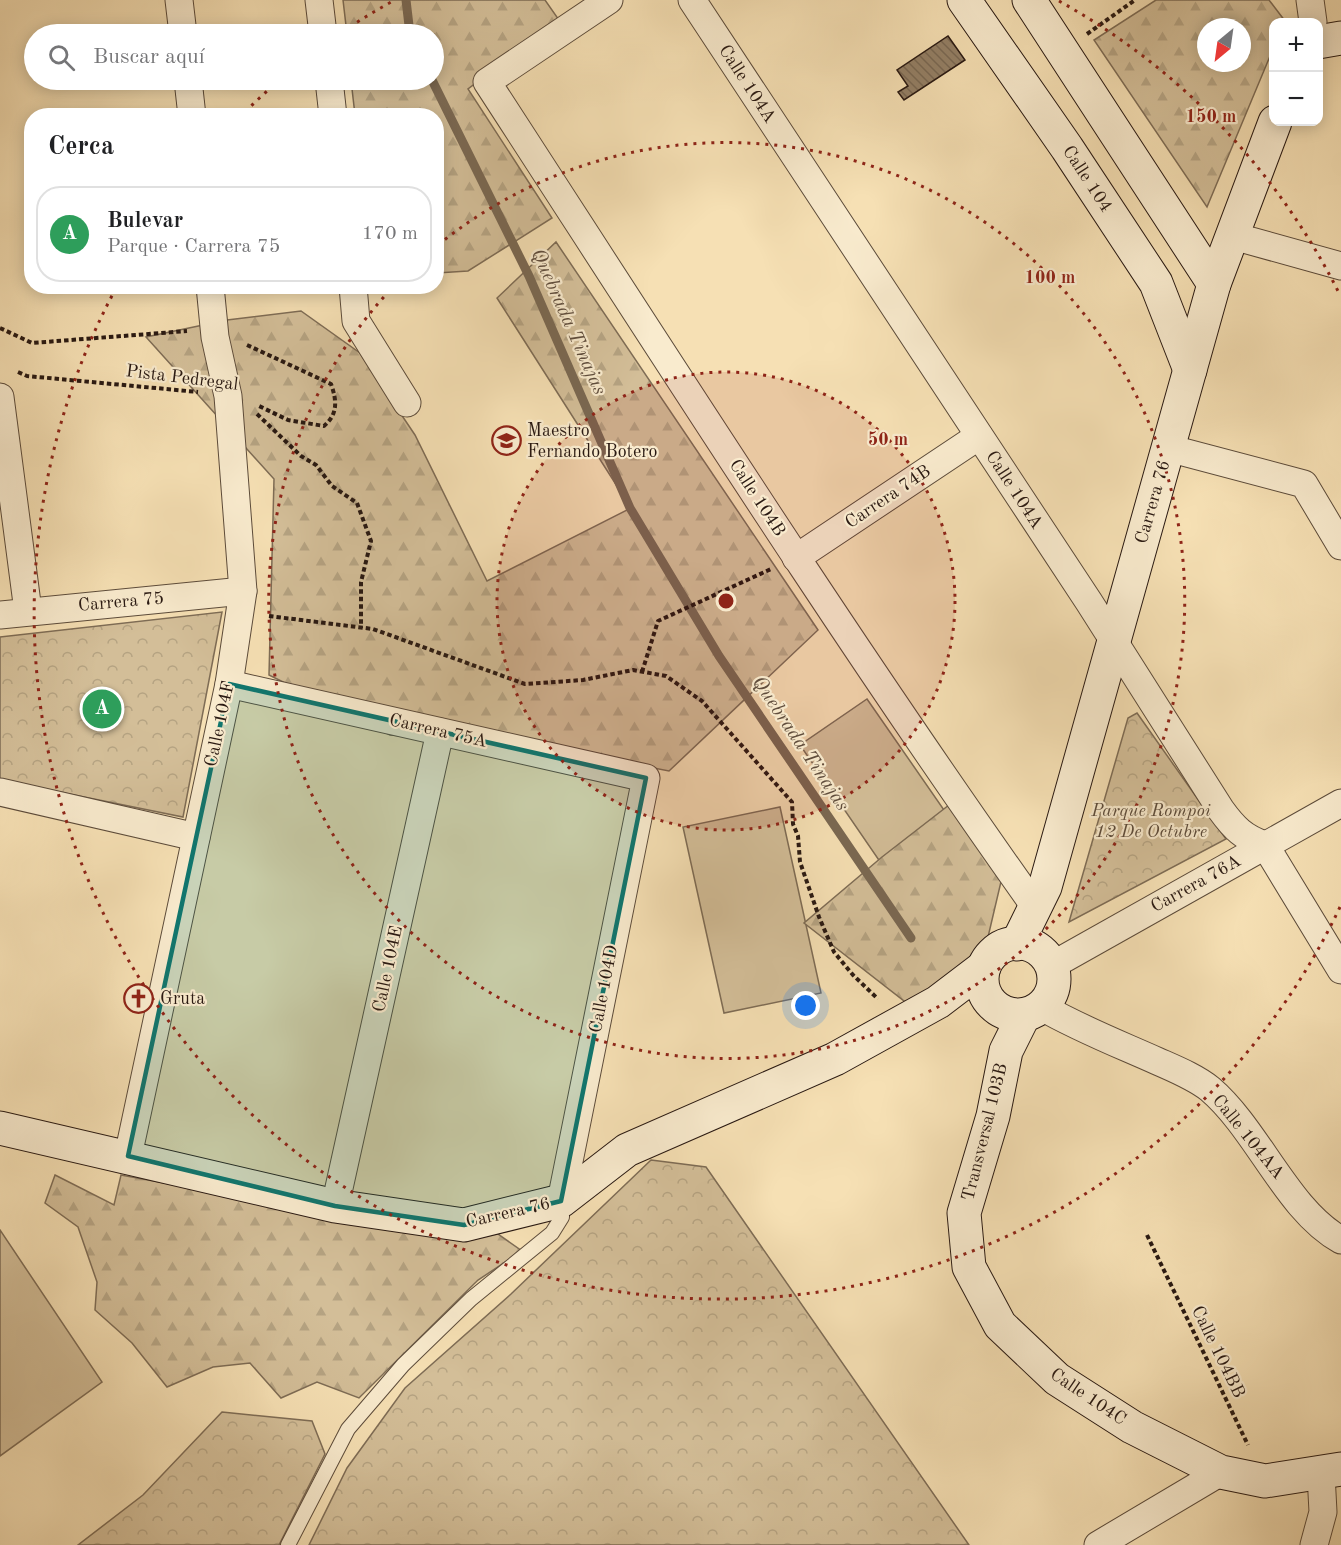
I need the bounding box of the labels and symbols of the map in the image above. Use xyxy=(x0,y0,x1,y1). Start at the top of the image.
north arrow xyxy=(1197,18,1251,72)
street label: Calle 104A xyxy=(715,42,779,126)
text: 150 m xyxy=(1186,108,1236,126)
street label: Calle 104 xyxy=(1059,143,1115,215)
water label: Quebrada Tinajas xyxy=(527,246,609,398)
text: 100 m xyxy=(1025,269,1075,287)
street label: Pista Pedregal xyxy=(125,362,239,394)
place label: Maestro Fernando Botero xyxy=(527,422,658,461)
school or university icon: Maestro Fernando Botero xyxy=(490,425,522,457)
text: 50 m xyxy=(868,431,908,449)
street label: Calle 104A xyxy=(982,448,1046,532)
street label: Calle 104B xyxy=(726,456,788,540)
street label: Carrera 76 xyxy=(1132,458,1174,546)
street label: Carrera 74B xyxy=(842,462,934,532)
street label: Carrera 75 xyxy=(77,589,165,615)
centre of rings xyxy=(716,591,736,611)
water label: Quebrada Tinajas xyxy=(748,673,852,815)
street label: Calle 104F xyxy=(202,679,238,769)
pin: A xyxy=(82,686,122,732)
street label: Carrera 75A xyxy=(387,711,489,751)
park label: Parque Rompoi 12 De Octubre xyxy=(1090,802,1211,841)
street label: Carrera 76A xyxy=(1148,852,1244,916)
street label: Calle 104E xyxy=(370,924,406,1014)
street label: Calle 104D xyxy=(587,943,621,1035)
church icon: Gruta xyxy=(123,983,155,1015)
place label: Gruta xyxy=(160,990,205,1008)
your location xyxy=(791,991,820,1020)
street label: Transversal 103B xyxy=(959,1061,1011,1203)
street label: Calle 104AA xyxy=(1209,1091,1287,1183)
street label: Carrera 76 xyxy=(464,1195,552,1231)
street label: Calle 104BB xyxy=(1188,1303,1248,1401)
street label: Calle 104C xyxy=(1047,1365,1129,1429)

